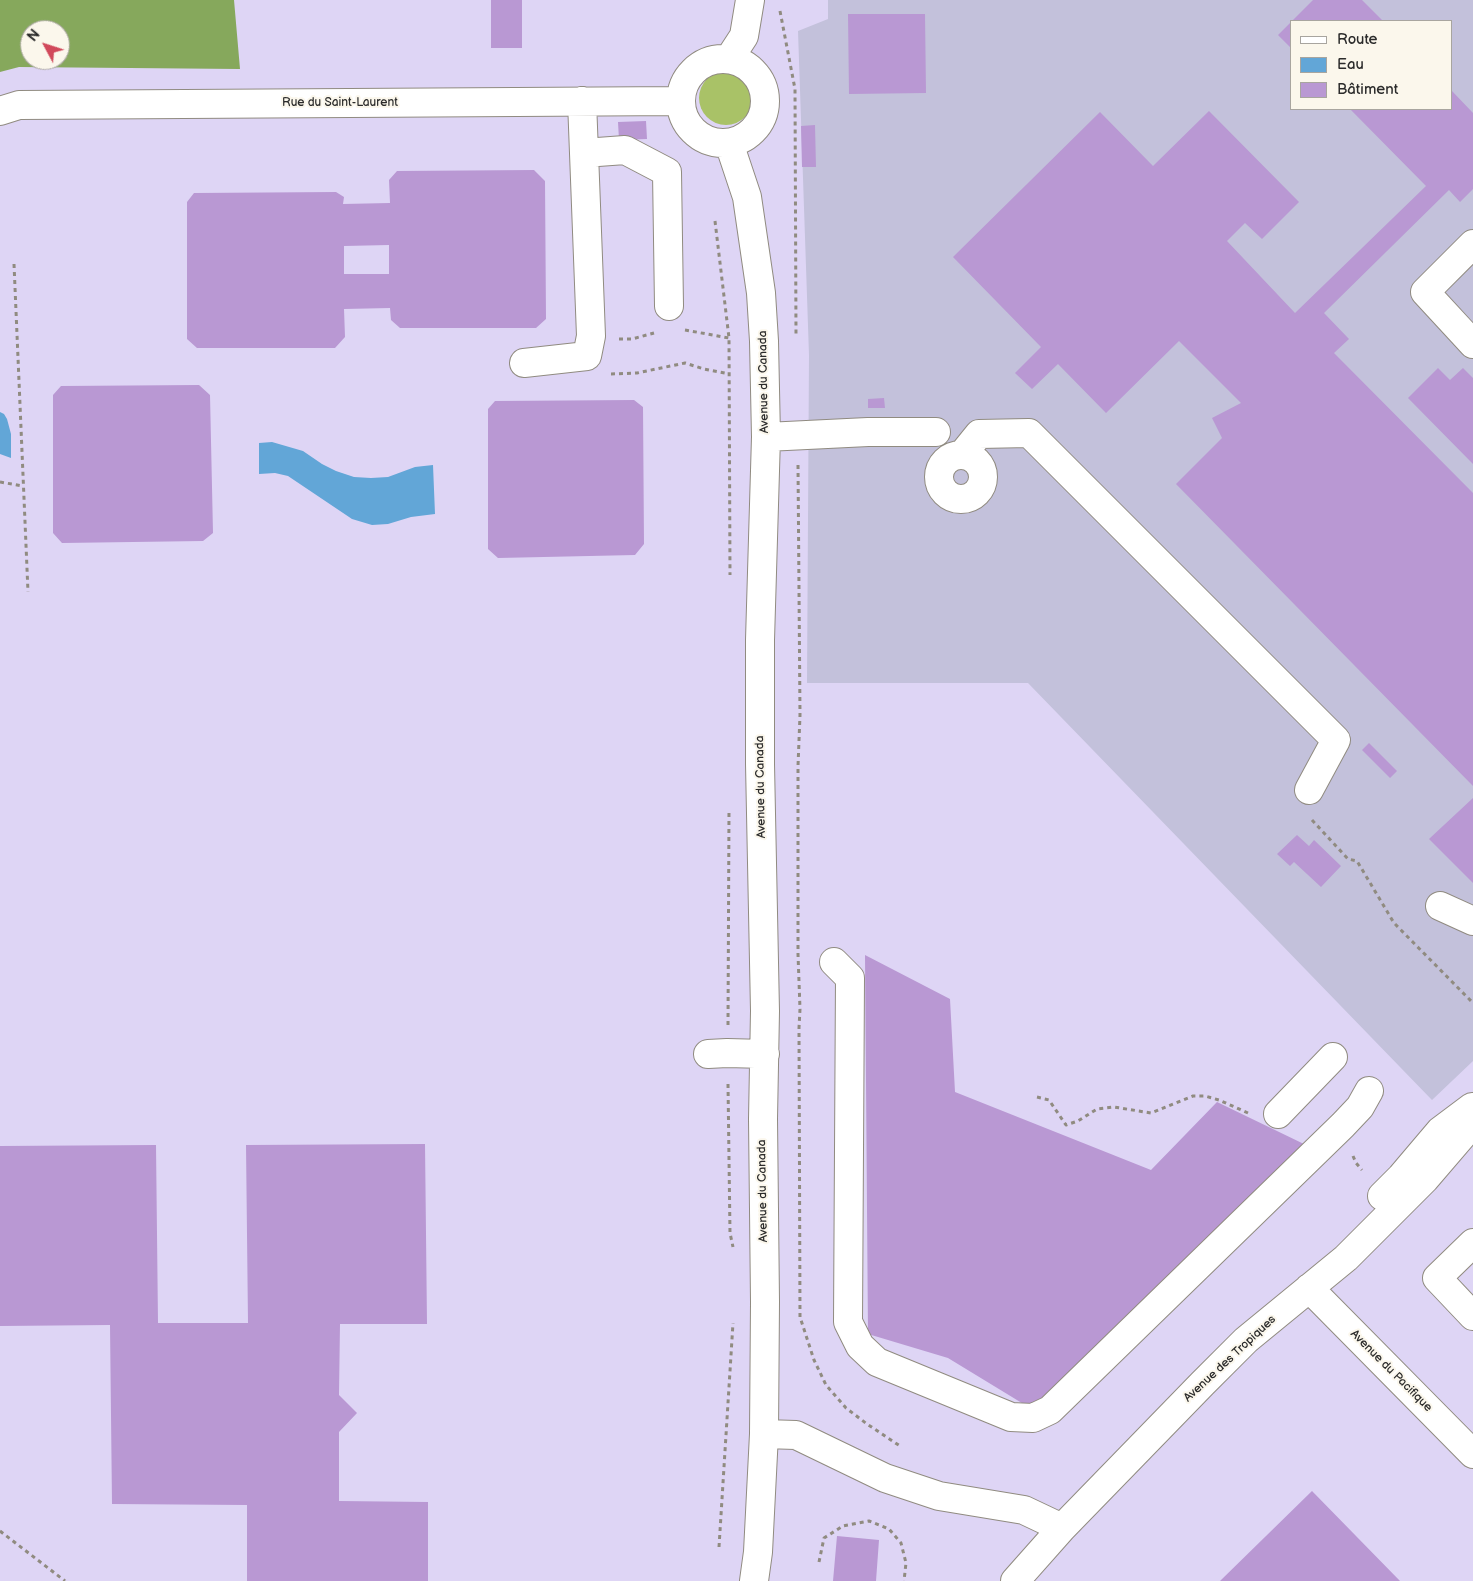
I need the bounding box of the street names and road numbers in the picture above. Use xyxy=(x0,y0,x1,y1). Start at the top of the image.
street label: Rue du Saint-Laurent xyxy=(282,96,398,110)
street label: Avenue du Canada xyxy=(756,330,772,434)
street label: Avenue du Canada xyxy=(753,735,769,839)
street label: Avenue du Canada xyxy=(755,1139,771,1243)
street label: Avenue des Tropiques xyxy=(1181,1313,1279,1405)
street label: Avenue du Pacifique xyxy=(1347,1327,1435,1415)

